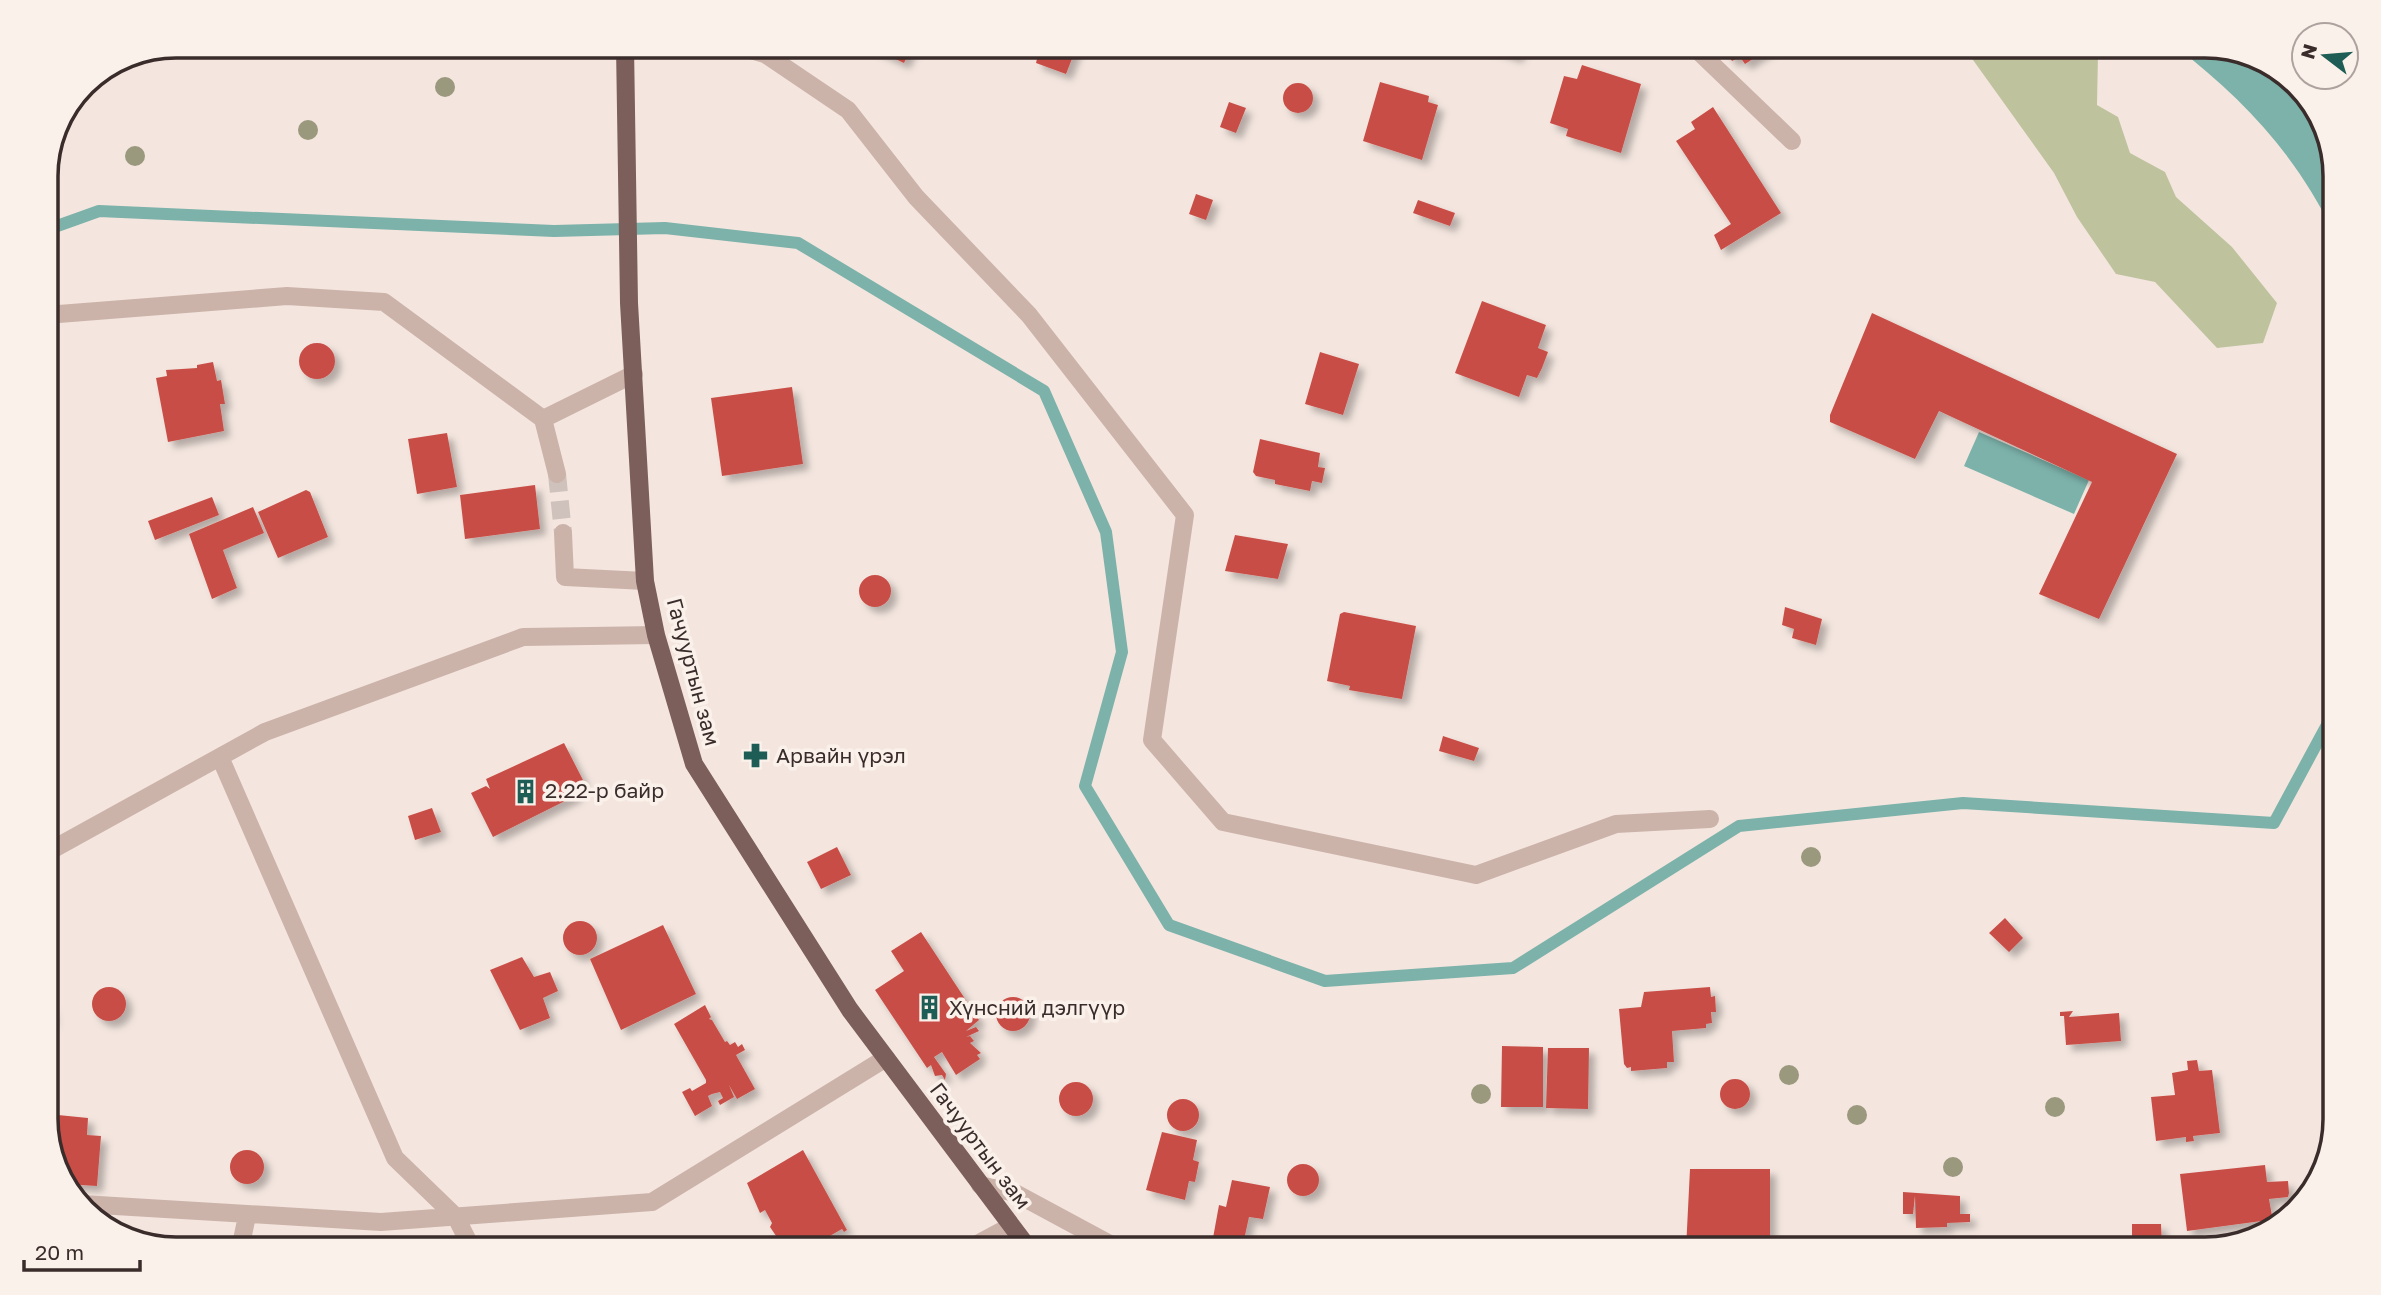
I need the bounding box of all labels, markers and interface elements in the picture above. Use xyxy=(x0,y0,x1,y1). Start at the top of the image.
north arrow xyxy=(2290,21,2360,91)
text: N xyxy=(2295,41,2321,61)
street label: Гачууртын зам xyxy=(662,595,726,748)
pharmacy icon: Арвайн үрэл xyxy=(742,742,770,770)
place label: Арвайн үрэл xyxy=(776,742,906,768)
building icon: 2.22-р байр xyxy=(511,777,539,805)
place label: 2.22-р байр xyxy=(545,777,664,803)
building icon: Хүнсний дэлгүүр xyxy=(915,994,943,1022)
place label: Хүнсний дэлгүүр xyxy=(949,994,1125,1020)
street label: Гачууртын зам xyxy=(925,1077,1037,1214)
scale bar xyxy=(24,1228,140,1272)
text: 20 m xyxy=(35,1239,84,1265)

